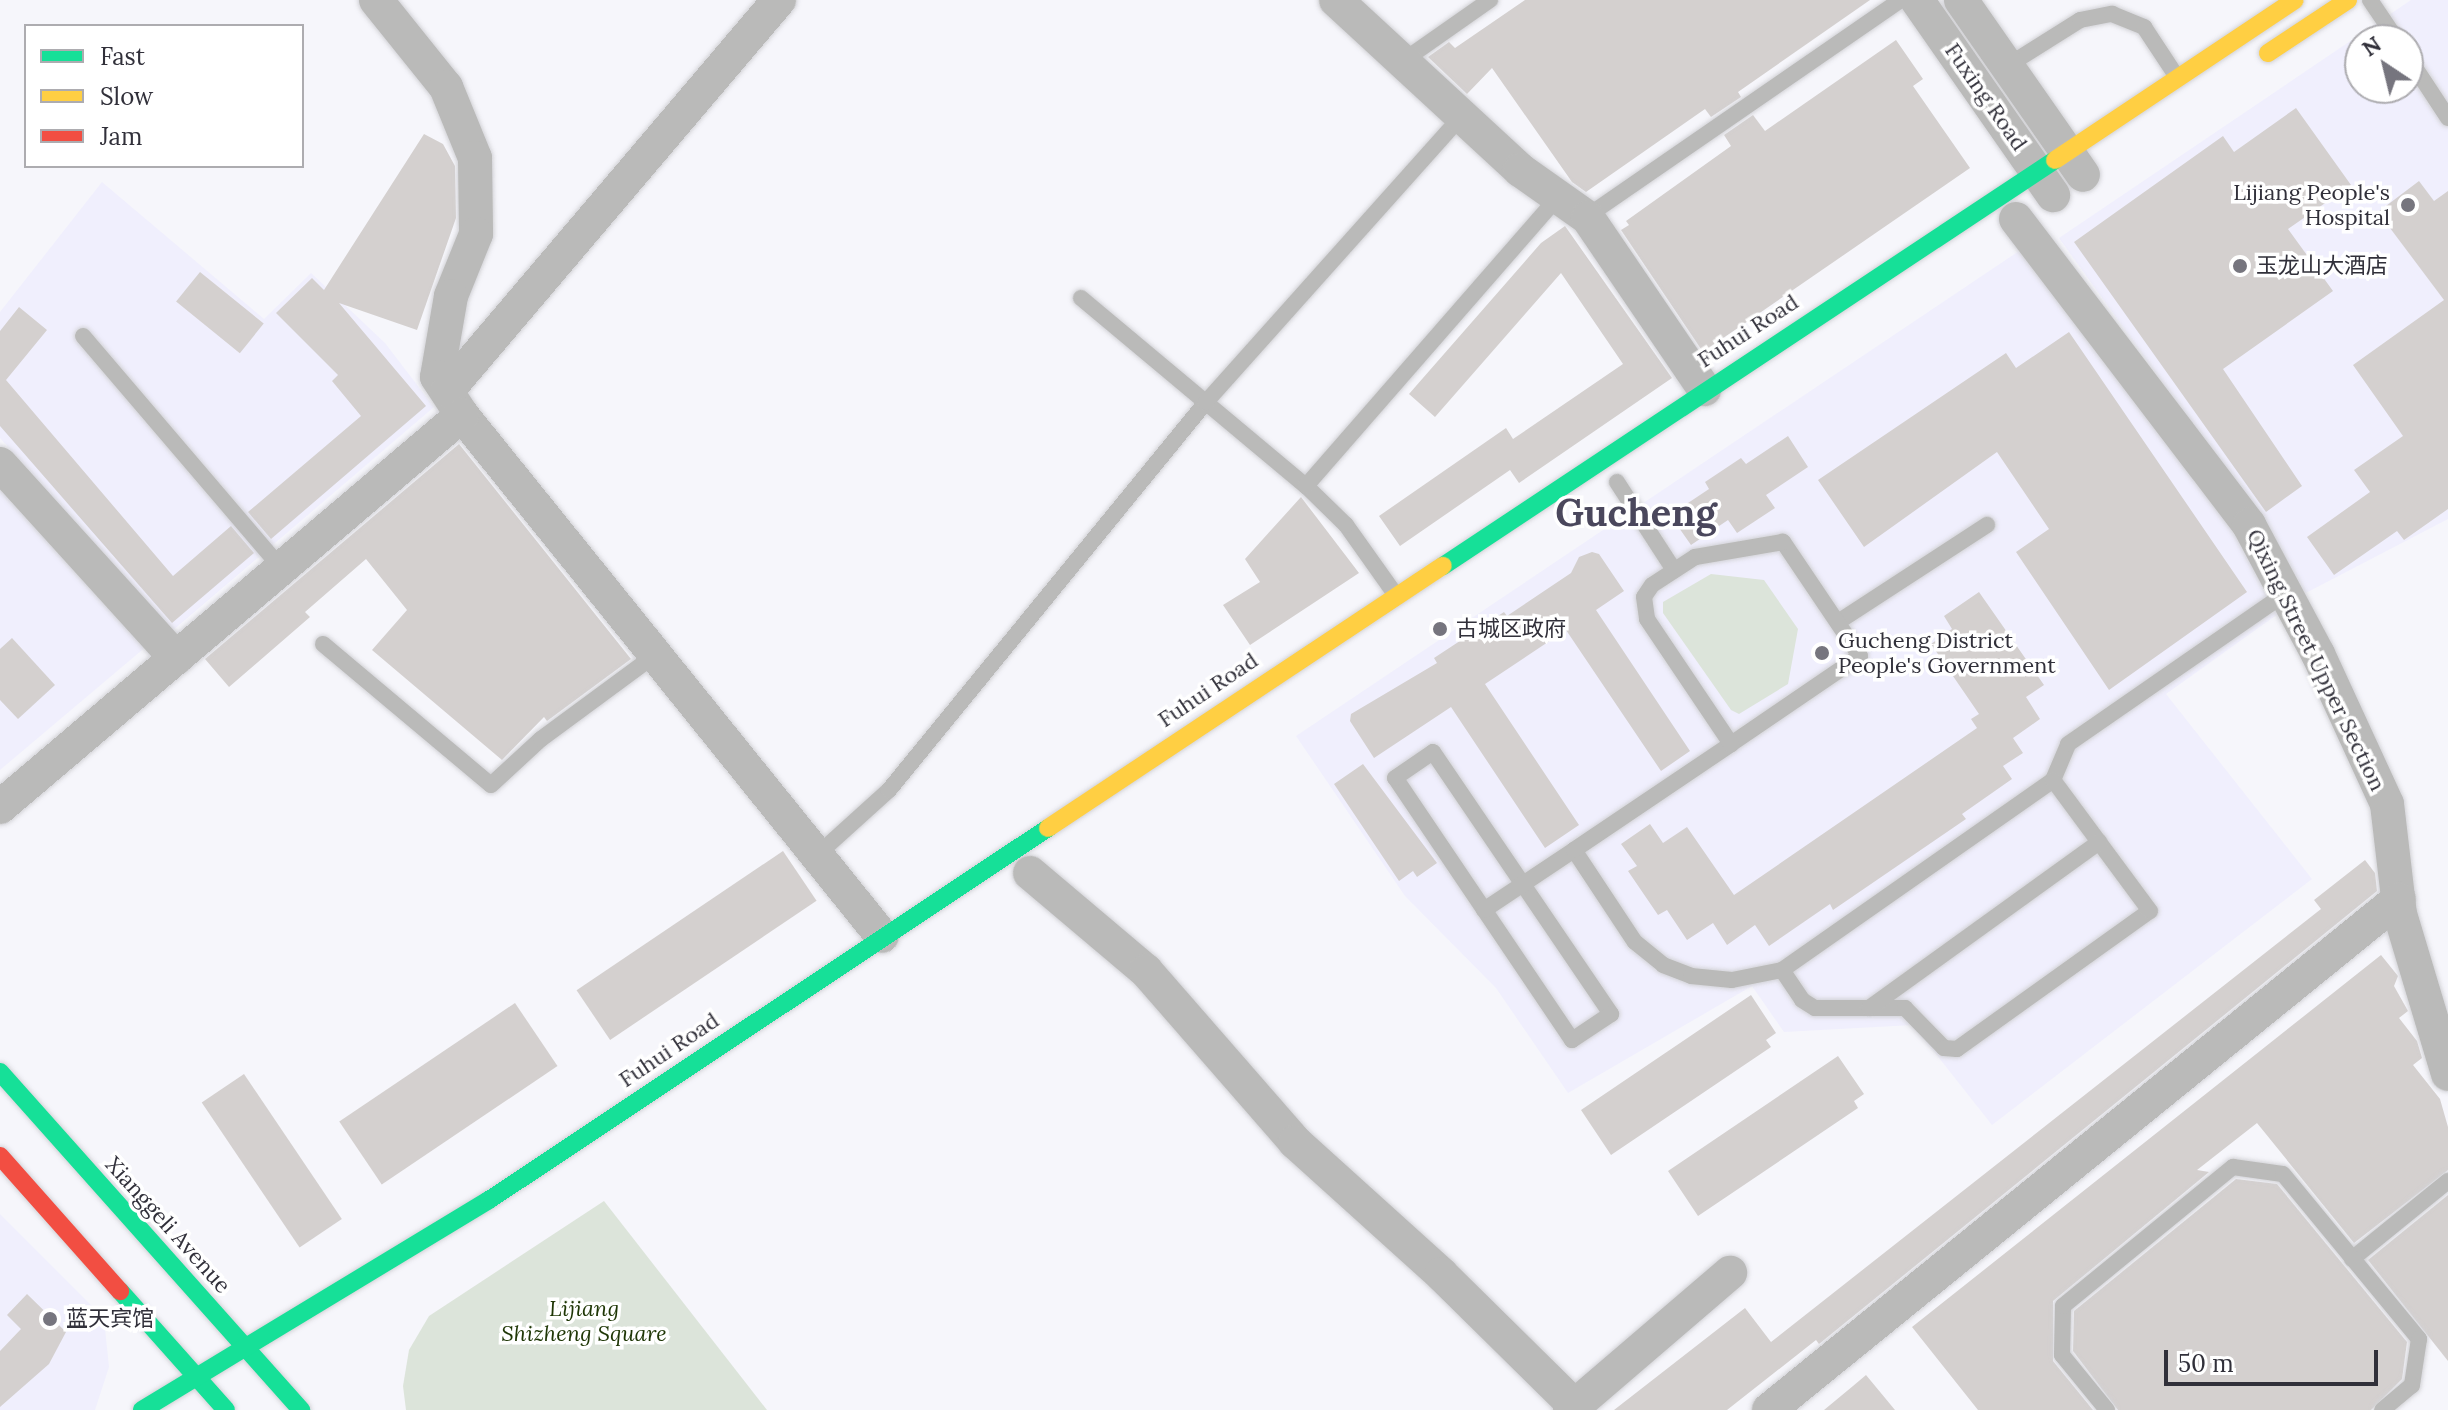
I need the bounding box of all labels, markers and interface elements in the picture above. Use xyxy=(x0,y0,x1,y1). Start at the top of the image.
legend xyxy=(24,24,304,168)
north arrow xyxy=(2344,24,2424,104)
text: N xyxy=(2356,30,2386,62)
street label: Fuxing Road xyxy=(1939,38,2033,156)
text: Fast xyxy=(100,41,145,72)
text: Slow xyxy=(100,81,153,112)
text: Jam xyxy=(100,121,142,152)
place label: Lijiang People's Hospital xyxy=(2233,179,2390,230)
marker: Lijiang People's Hospital xyxy=(2397,194,2419,216)
place label: 玉龙山大酒店 xyxy=(2256,253,2388,279)
marker: 玉龙山大酒店 xyxy=(2231,257,2249,275)
street label: Fuhui Road xyxy=(1693,289,1803,373)
district label: Gucheng xyxy=(1555,490,1717,536)
street label: Qixing Street Upper Section xyxy=(2241,525,2391,795)
place label: 古城区政府 xyxy=(1456,616,1566,642)
marker: 古城区政府 xyxy=(1431,620,1449,638)
place label: Gucheng District People's Government xyxy=(1838,627,2056,678)
marker: Gucheng District People's Government xyxy=(1813,644,1831,662)
street label: Fuhui Road xyxy=(1153,647,1263,733)
street label: Fuhui Road xyxy=(614,1007,724,1093)
street label: Xianggeli Avenue xyxy=(100,1152,236,1298)
park label: Lijiang Shizheng Square xyxy=(501,1295,667,1346)
place label: 蓝天宾馆 xyxy=(66,1306,154,1332)
marker: 蓝天宾馆 xyxy=(41,1310,59,1328)
scale bar xyxy=(2168,1334,2382,1384)
text: 50 m xyxy=(2178,1348,2234,1379)

